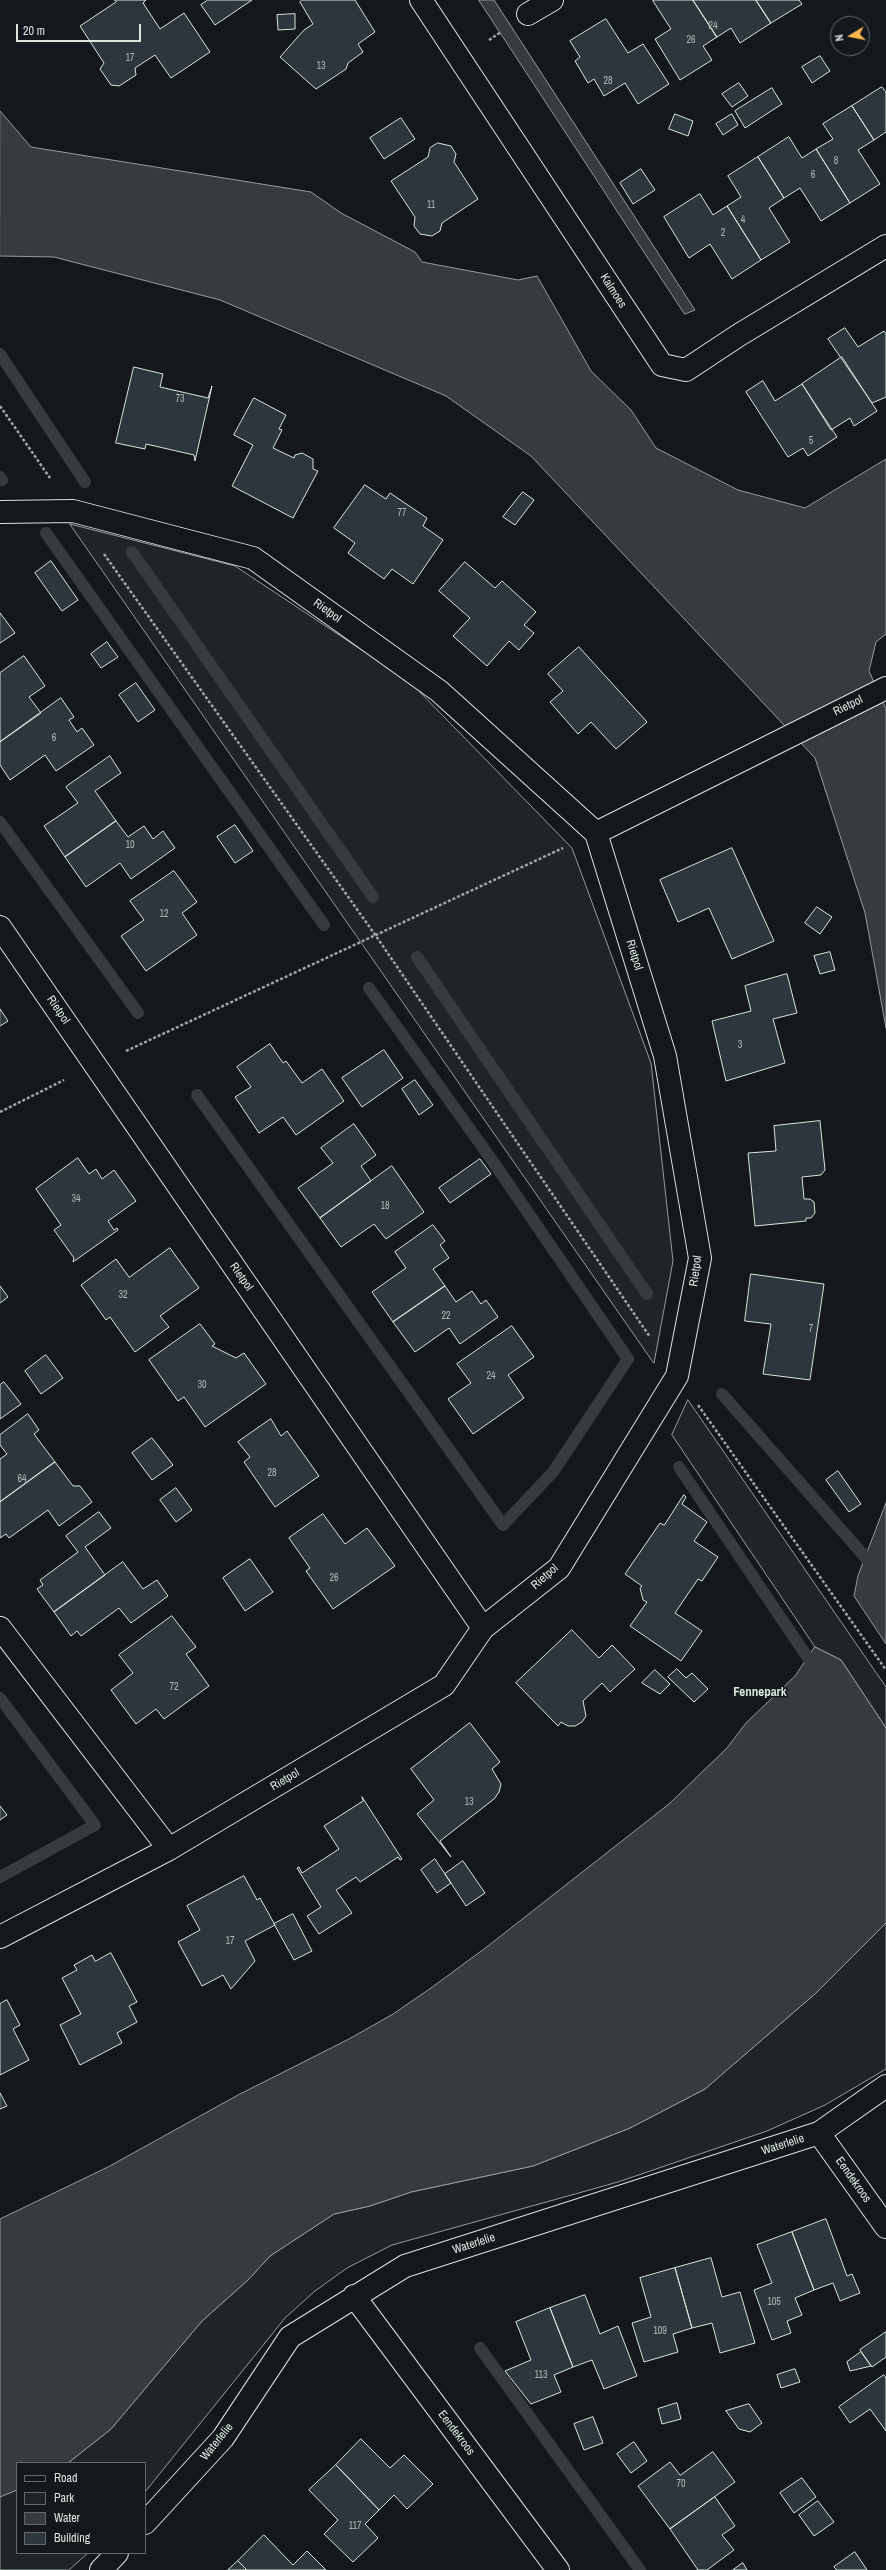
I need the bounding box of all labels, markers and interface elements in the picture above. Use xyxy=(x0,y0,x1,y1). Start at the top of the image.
scale bar xyxy=(18,16,143,42)
north arrow xyxy=(830,16,870,56)
house number: 24 xyxy=(708,20,718,32)
text: 20 m xyxy=(23,23,45,39)
text: N xyxy=(832,33,847,42)
house number: 26 xyxy=(686,34,696,46)
house number: 17 xyxy=(125,52,135,64)
house number: 13 xyxy=(316,60,326,72)
house number: 28 xyxy=(603,75,613,87)
house number: 8 xyxy=(834,155,838,167)
house number: 6 xyxy=(811,169,815,181)
house number: 11 xyxy=(427,199,435,211)
house number: 4 xyxy=(741,214,745,226)
house number: 2 xyxy=(721,227,725,239)
street label: Kalmoes xyxy=(597,271,629,311)
house number: 73 xyxy=(175,393,185,405)
house number: 5 xyxy=(809,435,813,447)
house number: 77 xyxy=(397,507,407,519)
street label: Rietpol xyxy=(310,596,344,626)
street label: Rietpol xyxy=(831,693,865,719)
house number: 6 xyxy=(52,732,56,744)
house number: 10 xyxy=(125,839,135,851)
house number: 12 xyxy=(159,908,169,920)
street label: Rietpol xyxy=(623,938,645,972)
street label: Rietpol xyxy=(43,993,73,1027)
house number: 3 xyxy=(738,1039,742,1051)
house number: 34 xyxy=(71,1193,81,1205)
house number: 18 xyxy=(380,1200,390,1212)
street label: Rietpol xyxy=(687,1255,705,1287)
street label: Rietpol xyxy=(226,1260,256,1294)
house number: 32 xyxy=(118,1289,128,1301)
house number: 22 xyxy=(441,1310,451,1322)
house number: 7 xyxy=(809,1323,813,1335)
house number: 24 xyxy=(486,1370,496,1382)
house number: 30 xyxy=(197,1379,207,1391)
house number: 28 xyxy=(267,1467,277,1479)
house number: 64 xyxy=(17,1473,27,1485)
street label: Rietpol xyxy=(529,1561,561,1593)
house number: 26 xyxy=(329,1572,339,1584)
house number: 72 xyxy=(169,1681,179,1693)
district label: Fennepark xyxy=(733,1685,787,1701)
street label: Rietpol xyxy=(268,1766,302,1794)
house number: 13 xyxy=(464,1796,474,1808)
house number: 17 xyxy=(225,1935,235,1947)
street label: Waterlelie xyxy=(760,2131,806,2159)
street label: Eendekroos xyxy=(832,2154,874,2206)
street label: Waterlelie xyxy=(451,2230,497,2258)
house number: 105 xyxy=(767,2296,781,2308)
house number: 109 xyxy=(653,2325,667,2337)
house number: 113 xyxy=(534,2369,548,2381)
street label: Eendekroos xyxy=(434,2408,478,2458)
street label: Waterlelie xyxy=(198,2420,236,2464)
legend xyxy=(16,2462,146,2554)
text: Road xyxy=(54,2470,78,2486)
house number: 70 xyxy=(676,2478,686,2490)
text: Park xyxy=(54,2490,74,2506)
text: Water xyxy=(54,2510,80,2526)
house number: 117 xyxy=(348,2520,362,2532)
text: Building xyxy=(54,2530,90,2546)

